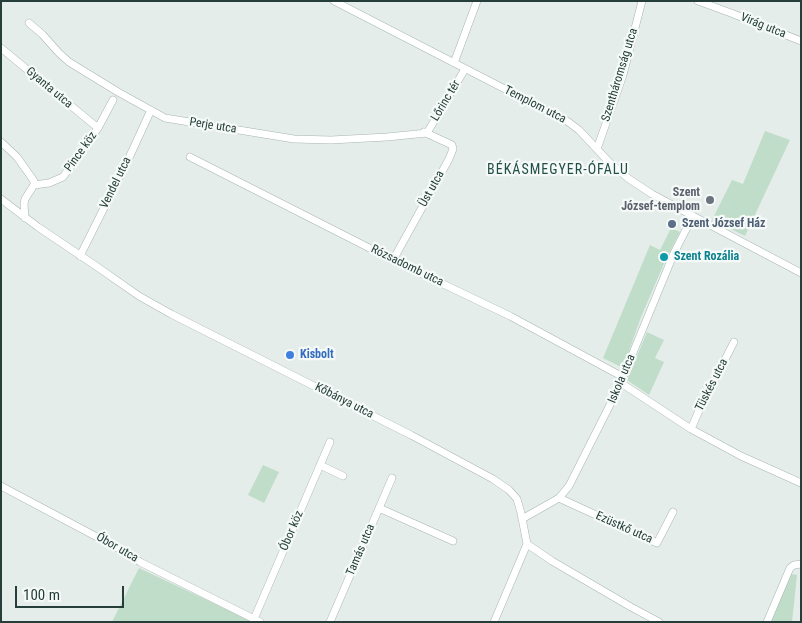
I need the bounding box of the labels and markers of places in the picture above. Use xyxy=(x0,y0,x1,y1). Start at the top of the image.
place label: Szent József-templom xyxy=(621,186,700,214)
marker: Szent József-templom xyxy=(704,194,716,206)
place label: Szent József Ház xyxy=(682,217,765,231)
marker: Szent József Ház xyxy=(666,218,678,230)
place label: Szent Rozália xyxy=(674,250,739,264)
marker: Szent Rozália xyxy=(658,251,670,263)
place label: Kisbolt xyxy=(300,348,334,362)
marker: Kisbolt xyxy=(284,349,296,361)

